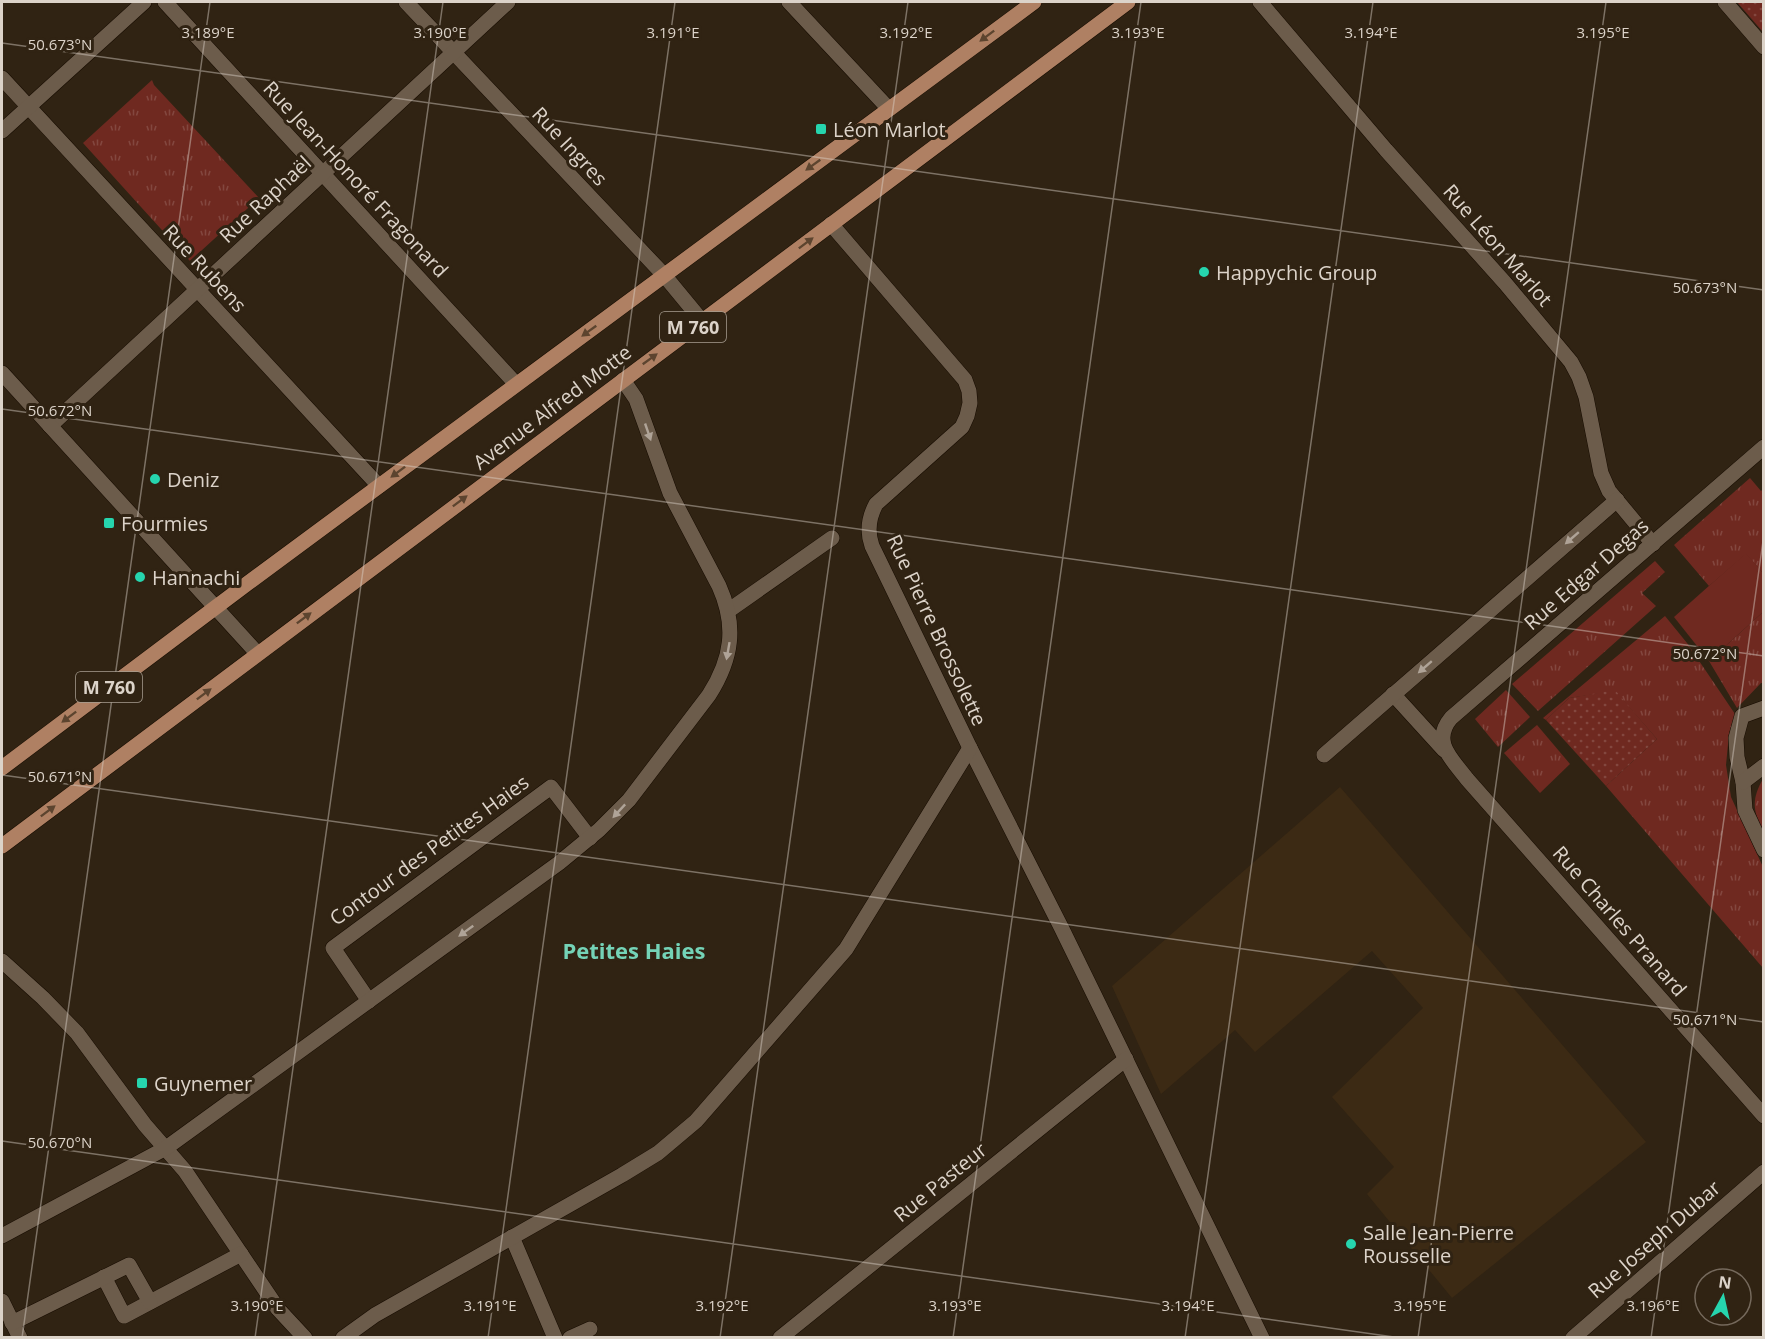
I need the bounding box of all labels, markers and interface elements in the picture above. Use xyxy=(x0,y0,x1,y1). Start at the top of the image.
text: 3.189°E xyxy=(181,22,235,42)
text: 3.190°E xyxy=(413,22,467,42)
text: 3.191°E xyxy=(646,22,700,42)
text: 3.192°E xyxy=(879,22,933,42)
text: 3.193°E xyxy=(1111,22,1165,42)
text: 3.194°E xyxy=(1344,22,1398,42)
text: 3.195°E xyxy=(1576,22,1630,42)
one-way arrow xyxy=(979,30,994,42)
text: 50.673°N xyxy=(28,34,92,54)
street label: Rue Jean-Honoré Fragonard xyxy=(258,75,454,283)
street label: Rue Ingres xyxy=(526,101,614,191)
place label: Léon Marlot xyxy=(833,116,946,143)
marker: Léon Marlot xyxy=(814,122,828,136)
street label: Rue Raphaël xyxy=(213,149,317,249)
one-way arrow xyxy=(805,159,821,171)
street label: Rue Léon Marlot xyxy=(1437,178,1559,312)
street label: Rue Rubens xyxy=(157,218,253,318)
one-way arrow xyxy=(799,237,814,249)
place label: Happychic Group xyxy=(1216,259,1377,286)
marker: Happychic Group xyxy=(1197,265,1211,279)
text: 50.673°N xyxy=(1673,277,1737,297)
road number: M 760 xyxy=(660,312,726,342)
one-way arrow xyxy=(581,324,596,336)
street label: Avenue Alfred Motte xyxy=(467,339,637,475)
one-way arrow xyxy=(643,354,658,366)
text: 50.672°N xyxy=(28,400,92,420)
one-way arrow xyxy=(643,423,653,441)
one-way arrow xyxy=(391,465,406,477)
place label: Deniz xyxy=(167,466,219,493)
marker: Deniz xyxy=(148,472,162,486)
one-way arrow xyxy=(453,496,468,508)
place label: Fourmies xyxy=(121,510,208,537)
street label: Rue Edgar Degas xyxy=(1518,512,1654,636)
marker: Fourmies xyxy=(102,516,116,530)
street label: Rue Pierre Brossolette xyxy=(881,530,993,730)
one-way arrow xyxy=(1565,532,1580,545)
place label: Hannachi xyxy=(152,564,240,591)
marker: Hannachi xyxy=(133,570,147,584)
one-way arrow xyxy=(297,613,312,625)
one-way arrow xyxy=(723,642,732,661)
text: 50.672°N xyxy=(1673,643,1737,663)
one-way arrow xyxy=(1418,660,1433,673)
road number: M 760 xyxy=(76,672,142,702)
one-way arrow xyxy=(196,687,212,700)
one-way arrow xyxy=(61,711,77,724)
text: 50.671°N xyxy=(28,766,92,786)
street label: Contour des Petites Haies xyxy=(324,769,534,931)
one-way arrow xyxy=(612,803,626,818)
one-way arrow xyxy=(40,805,56,817)
street label: Rue Charles Pranard xyxy=(1547,840,1693,1002)
one-way arrow xyxy=(458,925,474,937)
district label: Petites Haies xyxy=(562,935,706,965)
text: 50.671°N xyxy=(1673,1009,1737,1029)
place label: Guynemer xyxy=(154,1070,252,1097)
marker: Guynemer xyxy=(135,1076,149,1090)
text: 50.670°N xyxy=(28,1132,92,1152)
street label: Rue Pasteur xyxy=(888,1136,992,1228)
street label: Rue Joseph Dubar xyxy=(1582,1174,1726,1304)
place label: Salle Jean-Pierre Rousselle xyxy=(1363,1219,1514,1269)
marker: Salle Jean-Pierre Rousselle xyxy=(1344,1237,1358,1251)
north arrow xyxy=(1693,1267,1753,1327)
text: N xyxy=(1717,1270,1733,1294)
text: 3.190°E xyxy=(230,1295,284,1315)
text: 3.191°E xyxy=(463,1295,517,1315)
text: 3.192°E xyxy=(695,1295,749,1315)
text: 3.193°E xyxy=(928,1295,982,1315)
text: 3.194°E xyxy=(1161,1295,1215,1315)
text: 3.195°E xyxy=(1393,1295,1447,1315)
text: 3.196°E xyxy=(1626,1295,1680,1315)

